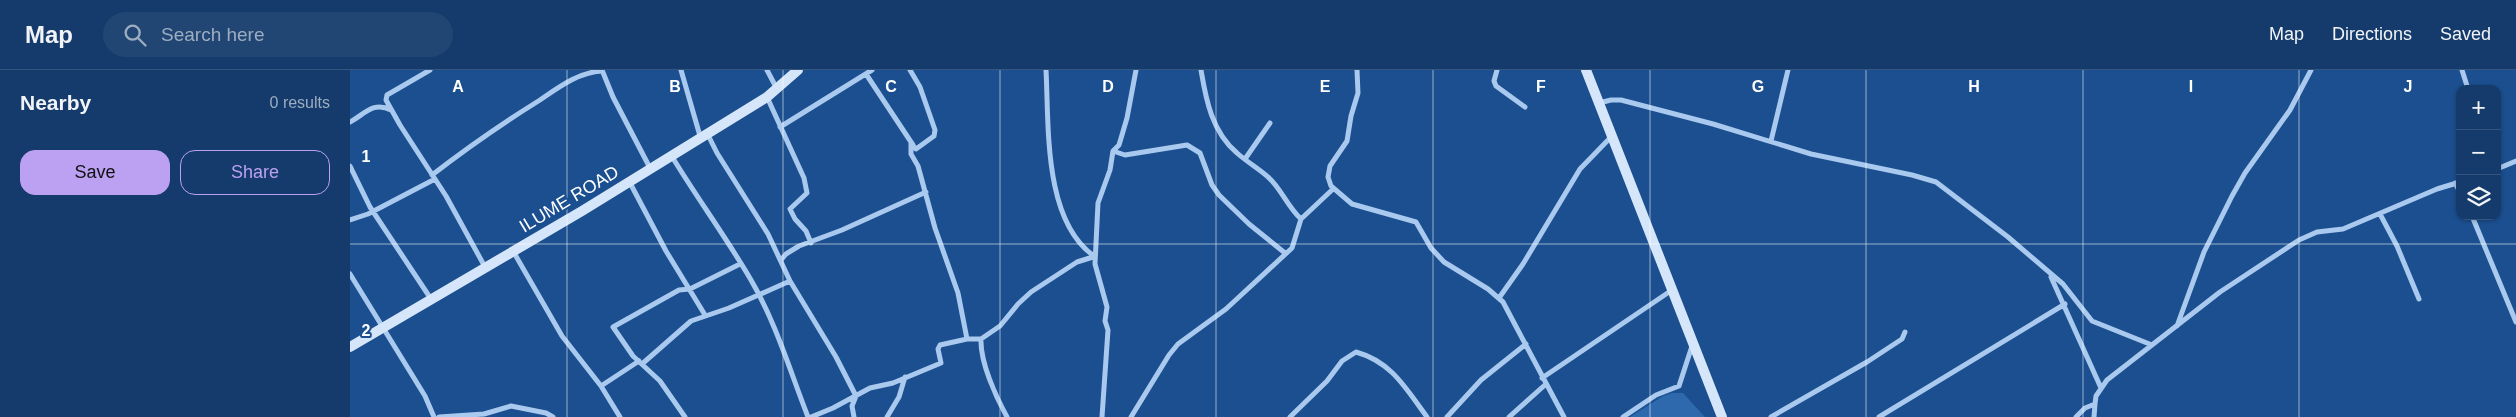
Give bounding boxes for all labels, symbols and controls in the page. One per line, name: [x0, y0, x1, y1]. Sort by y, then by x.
search box: [103, 12, 453, 57]
text: Map: [25, 21, 73, 48]
icon: search: [121, 21, 149, 49]
text: Search here: [161, 24, 265, 45]
text: Map: [2269, 24, 2304, 44]
text: Directions: [2332, 24, 2412, 44]
text: Saved: [2440, 24, 2491, 44]
text: A: [452, 78, 464, 95]
text: B: [669, 78, 681, 95]
text: C: [885, 78, 897, 95]
text: D: [1102, 78, 1114, 95]
text: E: [1320, 78, 1331, 95]
text: F: [1536, 78, 1546, 95]
text: G: [1752, 78, 1764, 95]
text: H: [1968, 78, 1980, 95]
text: I: [2189, 78, 2193, 95]
text: J: [2404, 78, 2412, 95]
map controls: [2456, 85, 2501, 220]
button: +: [2456, 85, 2501, 130]
text: Nearby: [20, 91, 91, 114]
text: 0 results: [270, 94, 330, 111]
button: −: [2456, 130, 2501, 175]
text: 1: [362, 148, 371, 165]
button: Save: [20, 150, 170, 195]
button: Share: [180, 150, 330, 195]
street label: ILUME ROAD: [516, 162, 622, 236]
button: layers: [2456, 175, 2501, 220]
text: 2: [362, 322, 371, 339]

